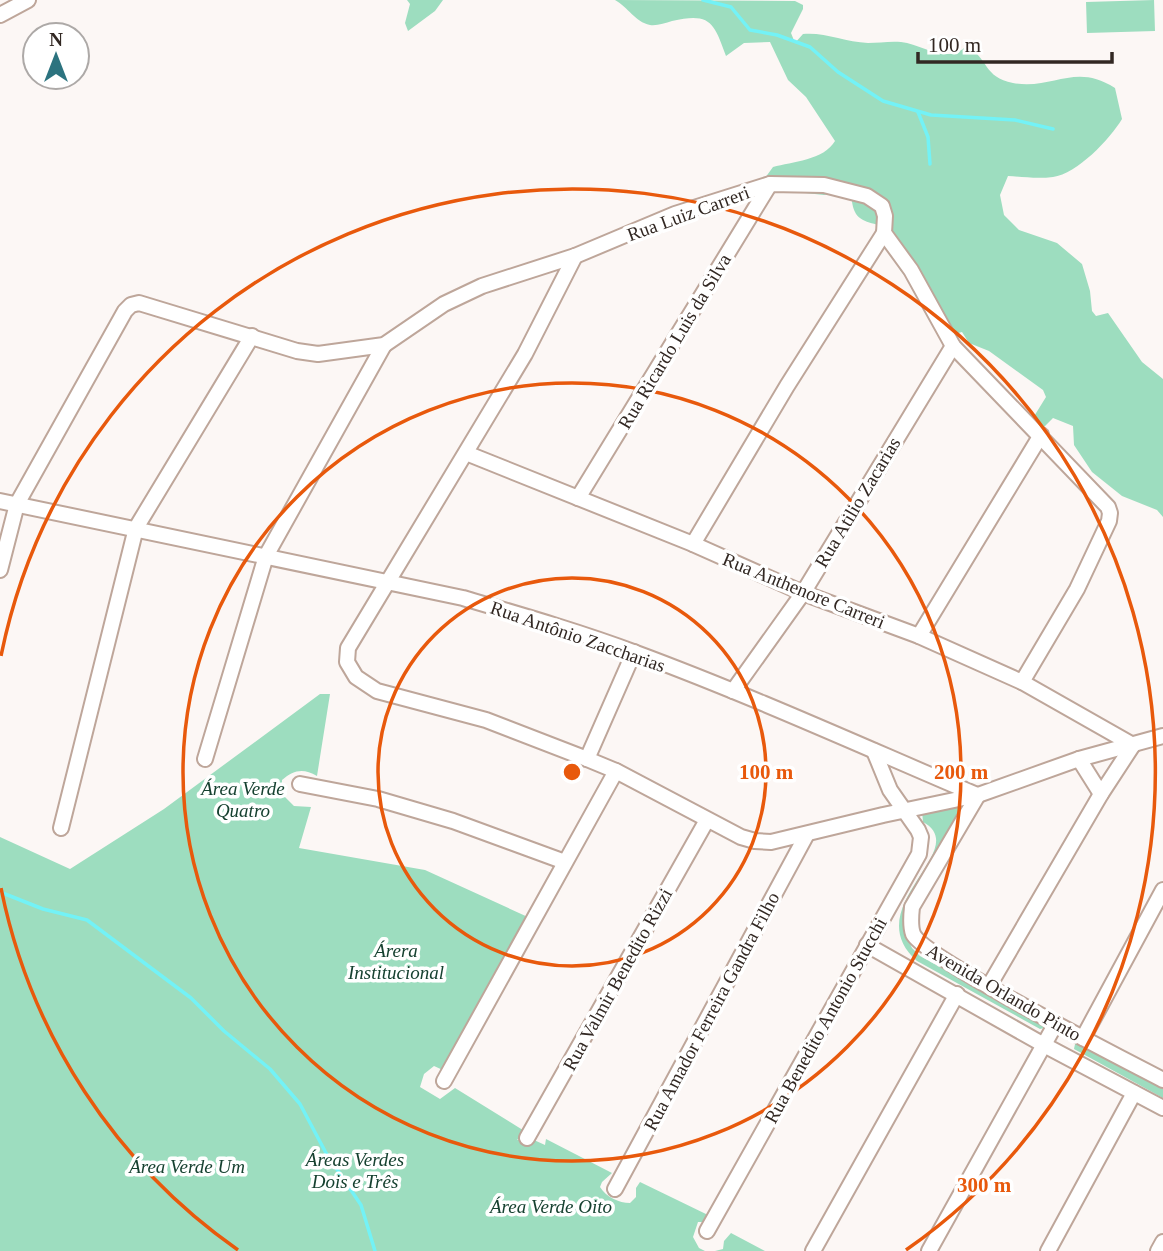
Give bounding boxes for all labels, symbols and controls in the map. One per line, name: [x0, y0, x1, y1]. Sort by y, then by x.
north arrow: [21, 21, 91, 91]
scale bar: [918, 21, 1112, 65]
text: N: [49, 29, 63, 50]
text: 100 m: [928, 33, 981, 57]
street label: Rua Luiz Carreri: [624, 182, 752, 245]
street label: Rua Ricardo Luis da Silva: [614, 249, 735, 433]
street label: Rua Atilio Zacarias: [810, 434, 904, 571]
street label: Rua Anthenore Carreri: [720, 548, 888, 633]
street label: Rua Antônio Zaccharias: [488, 597, 668, 676]
centre of rings: [560, 760, 584, 784]
text: 100 m: [739, 760, 794, 784]
text: 200 m: [934, 760, 989, 784]
park label: Área Verde Quatro: [199, 778, 285, 821]
street label: Rua Valmir Benedito Rizzi: [559, 885, 676, 1074]
street label: Rua Amador Ferreira Gandra Filho: [639, 888, 783, 1134]
street label: Rua Benedito Antonio Stucchi: [760, 914, 891, 1127]
park label: Árera Institucional: [347, 940, 444, 983]
street label: Avenida Orlando Pinto: [923, 940, 1085, 1045]
park label: Áreas Verdes Dois e Três: [304, 1149, 404, 1192]
park label: Área Verde Um: [127, 1156, 245, 1177]
text: 300 m: [957, 1173, 1012, 1197]
park label: Área Verde Oito: [488, 1196, 612, 1217]

